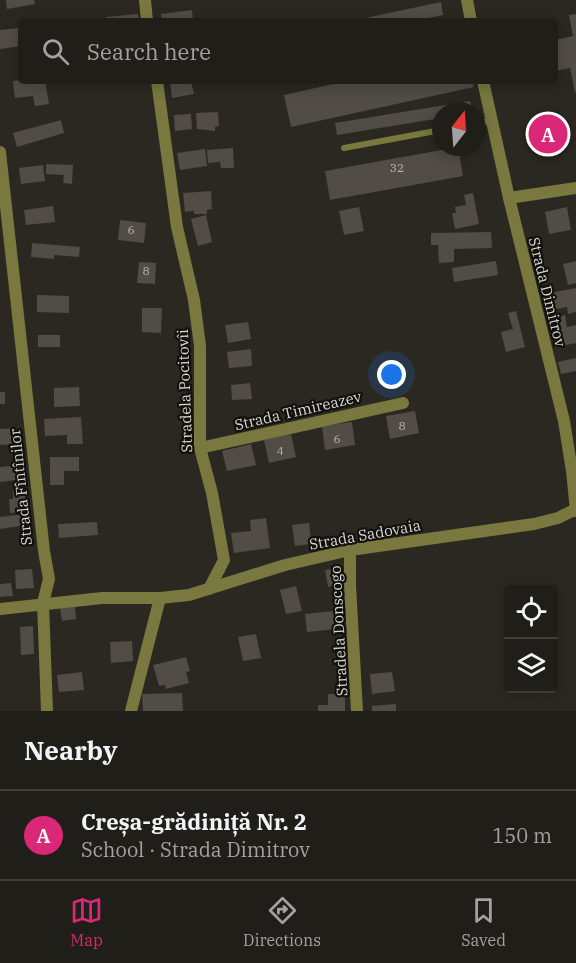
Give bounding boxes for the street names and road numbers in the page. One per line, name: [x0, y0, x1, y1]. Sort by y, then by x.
street label: Strada Dimitrov: [525, 235, 570, 349]
street label: Stradela Pocitovîi: [173, 329, 196, 453]
street label: Strada Timireazev: [233, 387, 363, 434]
street label: Strada Fîntînilor: [5, 427, 36, 546]
street label: Strada Sadovaia: [308, 515, 422, 554]
street label: Stradela Donscogo: [326, 565, 351, 697]

